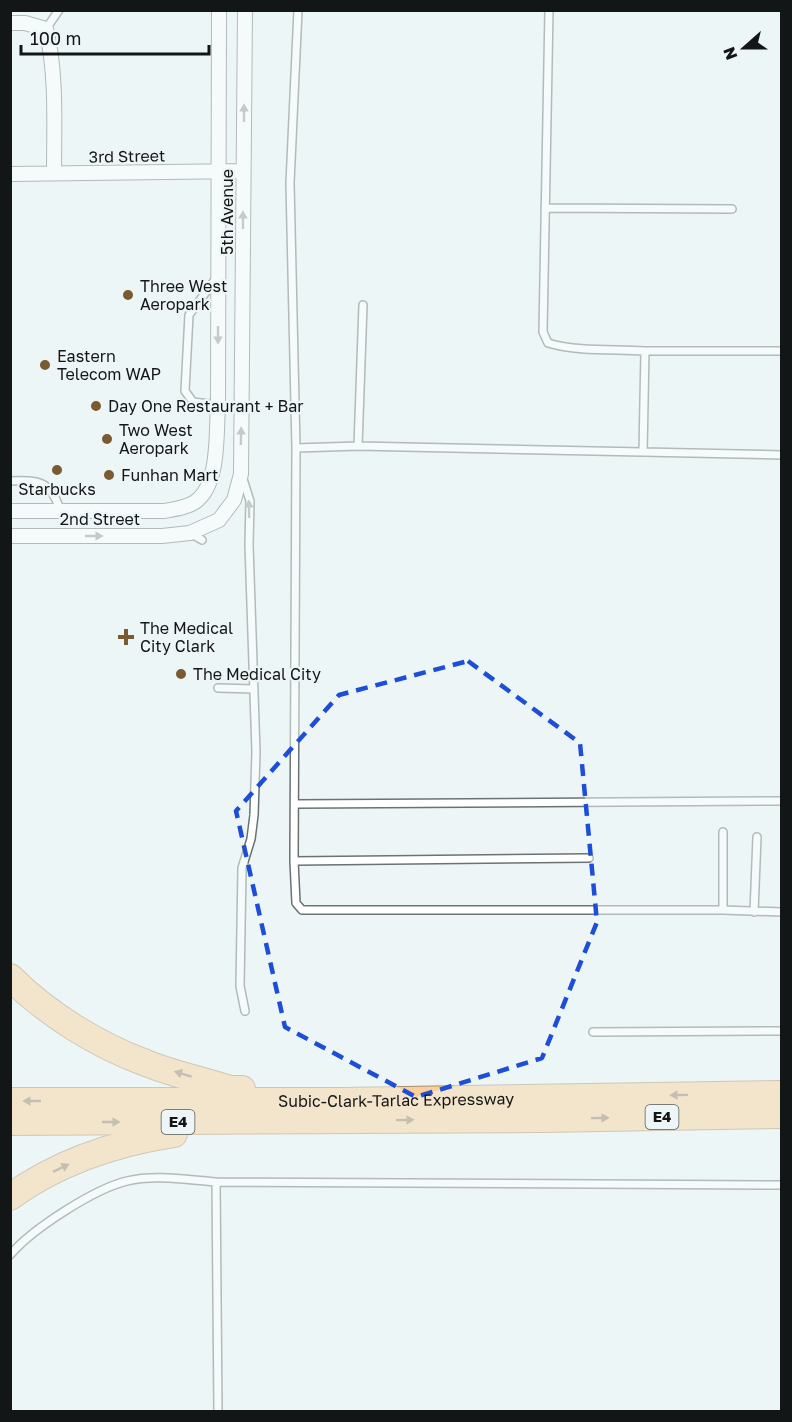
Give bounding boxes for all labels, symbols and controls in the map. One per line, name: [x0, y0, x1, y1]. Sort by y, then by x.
scale bar: [21, 18, 208, 56]
north arrow: [714, 18, 774, 78]
text: 100 m: [30, 27, 81, 49]
text: N: [718, 44, 742, 63]
one-way arrow: [239, 103, 249, 122]
street label: 3rd Street: [89, 145, 165, 167]
street label: 5th Avenue: [217, 169, 237, 255]
one-way arrow: [238, 210, 248, 229]
place label: Three West Aeropark: [140, 276, 227, 314]
marker: Three West Aeropark: [121, 288, 135, 302]
one-way arrow: [213, 325, 223, 344]
place label: Eastern Telecom WAP: [57, 346, 161, 384]
marker: Eastern Telecom WAP: [38, 358, 52, 372]
place label: Day One Restaurant + Bar: [108, 396, 303, 416]
marker: Day One Restaurant + Bar: [89, 399, 103, 413]
place label: Two West Aeropark: [119, 420, 193, 458]
one-way arrow: [237, 426, 246, 445]
marker: Two West Aeropark: [100, 432, 114, 446]
marker: Starbucks: [50, 463, 64, 477]
place label: Funhan Mart: [121, 465, 219, 485]
marker: Funhan Mart: [102, 468, 116, 482]
place label: Starbucks: [18, 479, 96, 499]
one-way arrow: [244, 499, 254, 518]
street label: 2nd Street: [60, 509, 140, 529]
one-way arrow: [84, 531, 103, 541]
place label: The Medical City Clark: [140, 618, 233, 656]
marker: The Medical City Clark: [117, 628, 135, 646]
place label: The Medical City: [193, 664, 321, 684]
marker: The Medical City: [174, 667, 188, 681]
one-way arrow: [174, 1069, 192, 1078]
street label: Subic-Clark-Tarlac Expressway: [278, 1088, 514, 1111]
one-way arrow: [670, 1090, 689, 1100]
one-way arrow: [23, 1096, 42, 1106]
road number: E4: [646, 1105, 678, 1129]
road number: E4: [162, 1110, 195, 1134]
one-way arrow: [591, 1113, 610, 1123]
one-way arrow: [395, 1116, 414, 1125]
one-way arrow: [101, 1117, 120, 1127]
one-way arrow: [53, 1163, 70, 1173]

